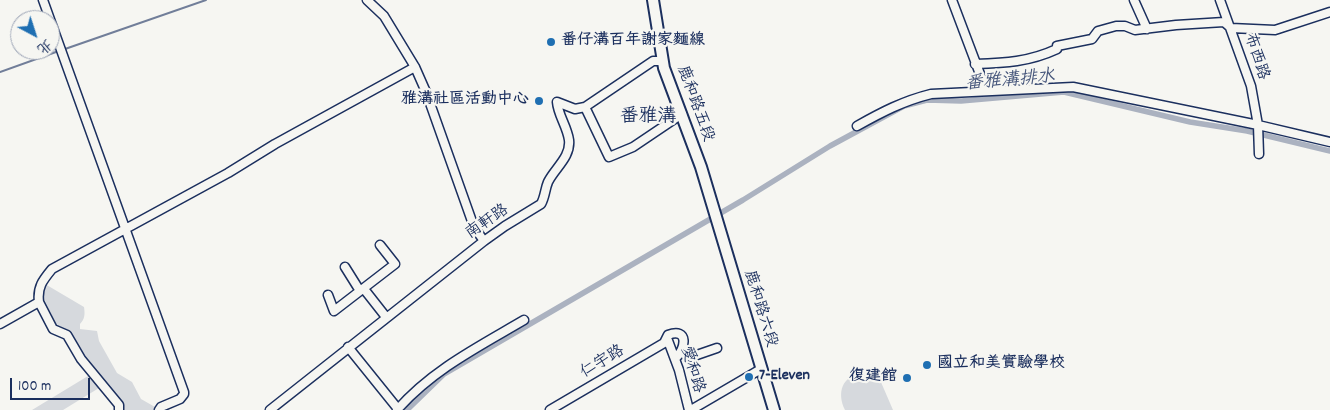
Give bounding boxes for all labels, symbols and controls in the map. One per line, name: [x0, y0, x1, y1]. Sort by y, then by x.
north arrow: [10, 10, 60, 60]
street label: 布西路: [1238, 31, 1272, 83]
place label: 番仔溝百年謝家麵線: [561, 32, 705, 52]
text: 北: [32, 34, 56, 58]
marker: 番仔溝百年謝家麵線: [545, 36, 557, 48]
street label: 鹿和路五段: [671, 63, 717, 145]
water label: 番雅溝排水: [964, 67, 1056, 97]
place label: 雅溝社區活動中心: [401, 91, 529, 111]
marker: 雅溝社區活動中心: [533, 95, 545, 107]
district label: 番雅溝: [620, 107, 676, 129]
street label: 南軒路: [463, 202, 513, 244]
street label: 鹿和路六段: [738, 268, 780, 350]
street label: 仁宇路: [577, 342, 629, 384]
street label: 愛和路: [675, 344, 707, 396]
place label: 國立和美實驗學校: [937, 355, 1065, 375]
marker: 國立和美實驗學校: [921, 359, 933, 371]
place label: 7-Eleven: [759, 367, 810, 387]
scale bar: [12, 368, 92, 400]
place label: 復建館: [849, 368, 897, 388]
marker: 7-Eleven: [743, 371, 755, 383]
marker: 復建館: [901, 372, 913, 384]
text: 100 m: [18, 376, 51, 398]

